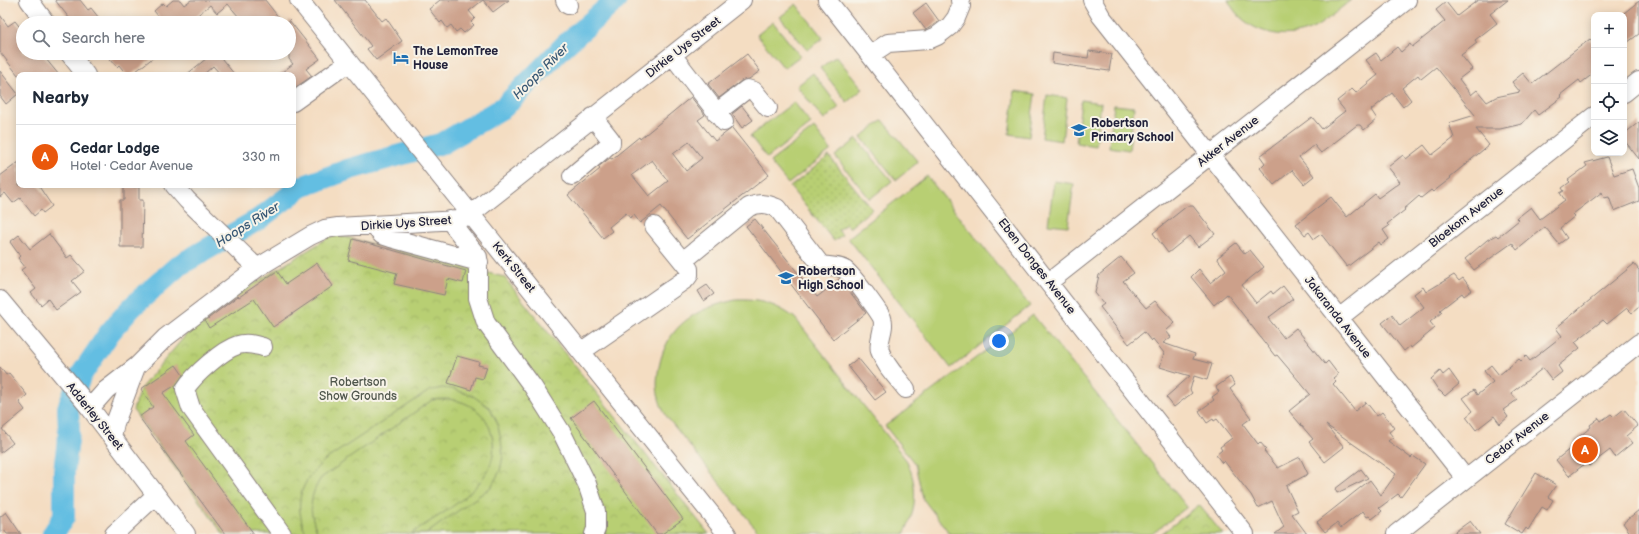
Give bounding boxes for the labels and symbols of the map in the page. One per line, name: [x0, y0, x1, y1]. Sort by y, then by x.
street label: Dirkie Uys Street: [643, 13, 724, 81]
water label: Hoops River: [509, 40, 573, 103]
place label: The LemonTree House: [413, 44, 498, 73]
hotel icon: The LemonTree House: [392, 49, 410, 67]
street label: Akker Avenue: [1195, 113, 1262, 170]
place label: Robertson Primary School: [1091, 116, 1174, 145]
school or university icon: Robertson Primary School: [1070, 121, 1088, 139]
street label: Bloekom Avenue: [1426, 184, 1507, 251]
water label: Hoops River: [213, 198, 284, 251]
street label: Dirkie Uys Street: [360, 213, 452, 234]
street label: Eben Donges Avenue: [995, 215, 1079, 317]
street label: Kerk Street: [489, 239, 539, 296]
place label: Robertson High School: [798, 264, 864, 293]
school or university icon: Robertson High School: [777, 269, 795, 287]
street label: Jakaranda Avenue: [1301, 273, 1374, 361]
your location: [989, 331, 1009, 351]
park label: Robertson Show Grounds: [319, 375, 397, 404]
street label: Adderley Street: [63, 380, 127, 453]
street label: Cedar Avenue: [1482, 409, 1552, 468]
pin: A: [1572, 435, 1598, 465]

